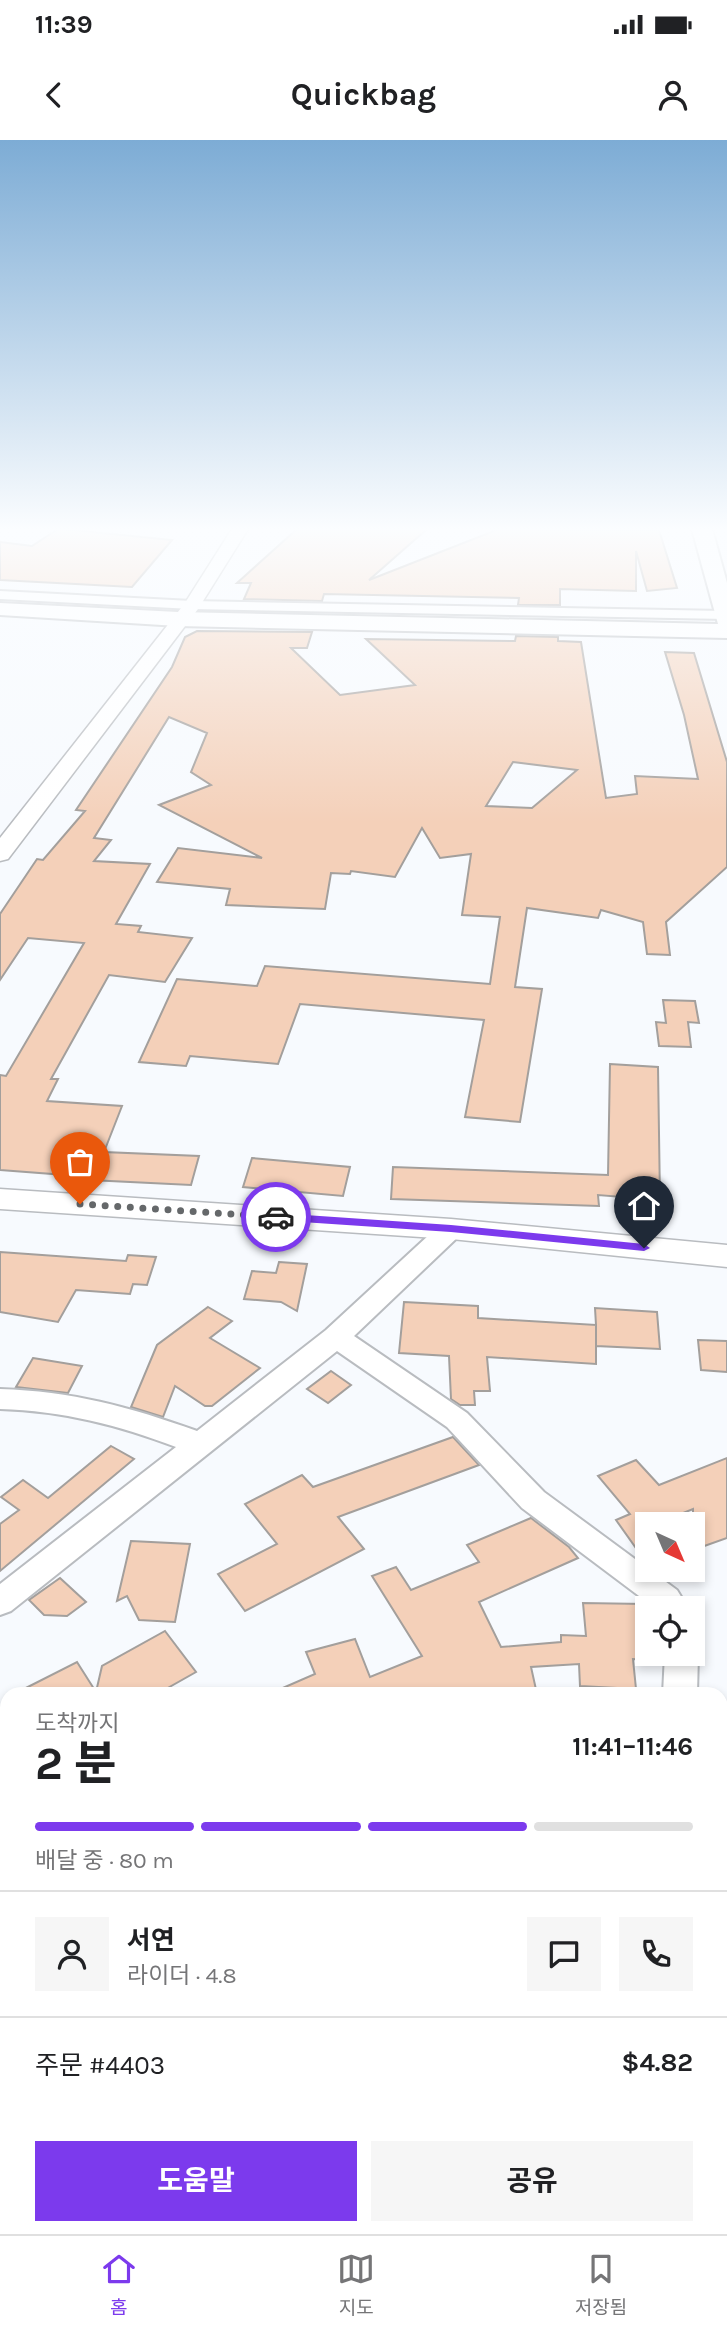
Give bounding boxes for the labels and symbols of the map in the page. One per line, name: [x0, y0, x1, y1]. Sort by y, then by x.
pin: [50, 1132, 110, 1204]
pin: [614, 1176, 674, 1248]
courier: [241, 1182, 311, 1252]
north arrow: [635, 1512, 705, 1582]

